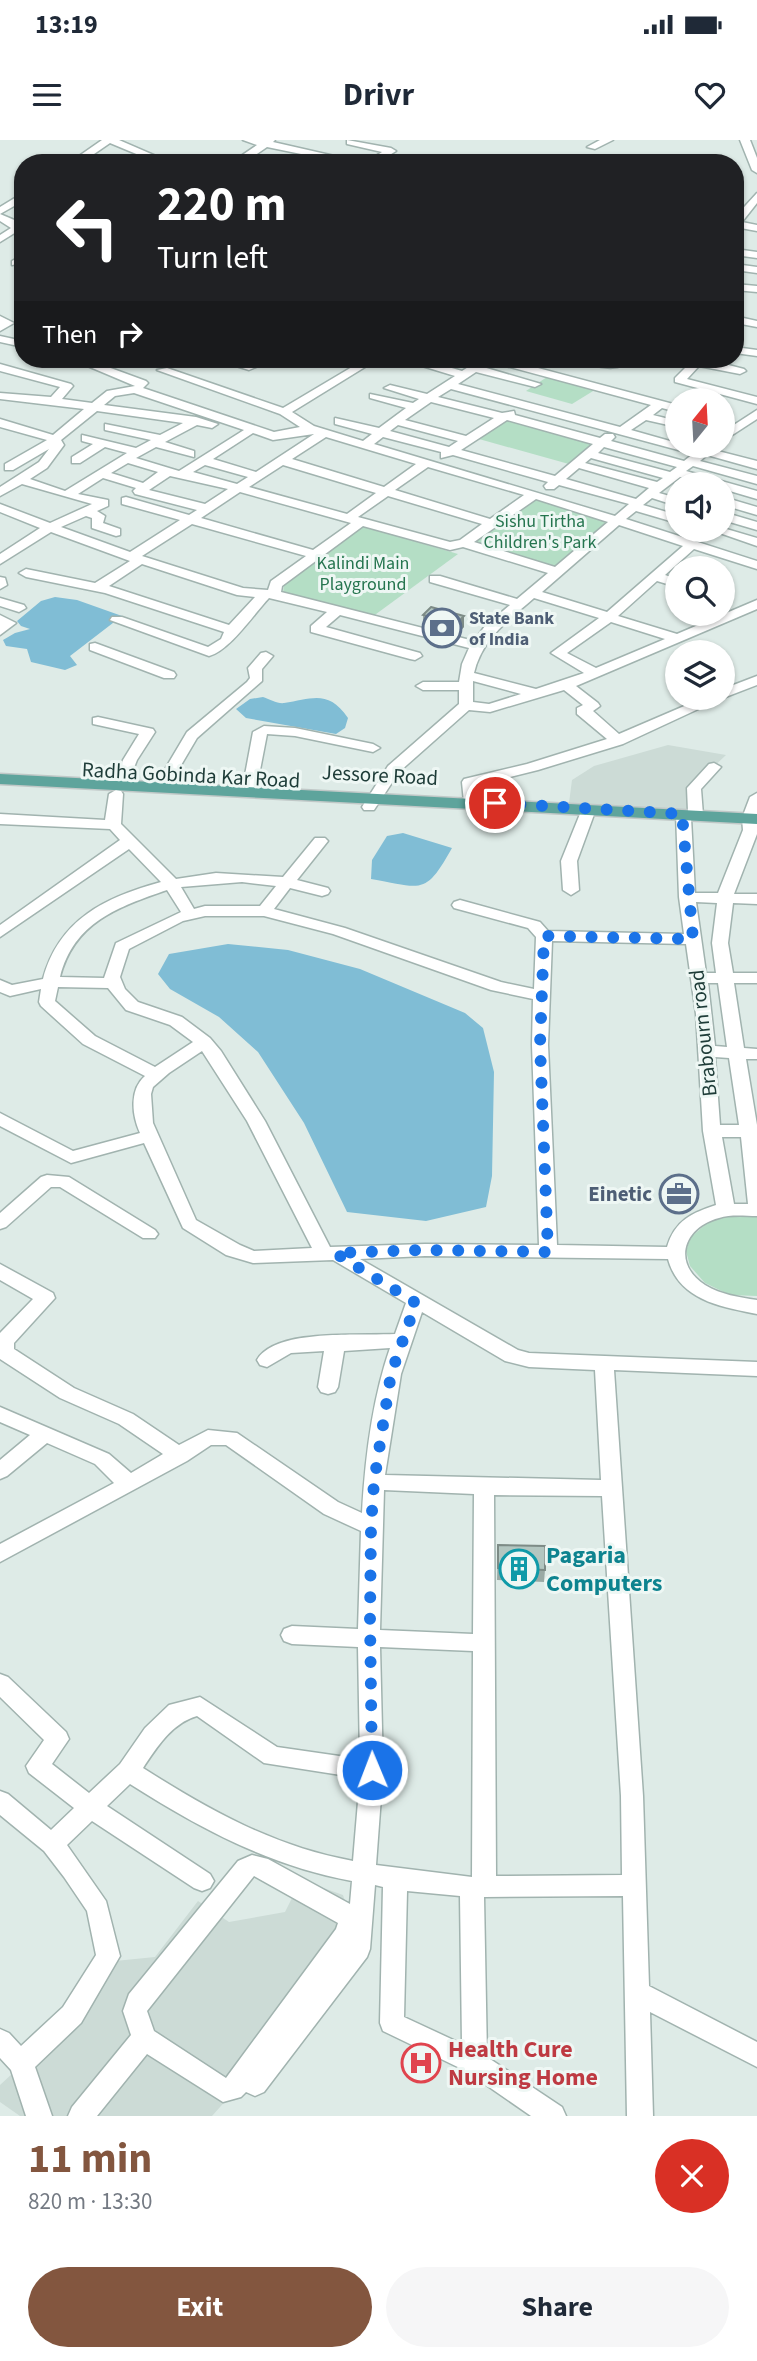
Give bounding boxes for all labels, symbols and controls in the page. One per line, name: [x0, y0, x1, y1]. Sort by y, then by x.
text: 13:19: [35, 6, 98, 43]
text: Drivr: [343, 72, 414, 118]
icon: menu: [28, 76, 66, 114]
icon: heart: [691, 76, 729, 114]
text: 220 m: [157, 170, 286, 240]
icon: left: [42, 182, 133, 273]
text: Turn left: [157, 235, 268, 281]
icon: right: [111, 315, 149, 353]
text: Then: [42, 316, 97, 353]
north arrow: [665, 388, 735, 458]
map controls: [665, 388, 735, 710]
button: sound: [665, 472, 735, 542]
park label: Sishu Tirtha Children's Park: [484, 509, 596, 555]
park label: Kalindi Main Playground: [317, 551, 409, 597]
button: search: [665, 556, 735, 626]
place label: State Bank of India: [469, 606, 554, 652]
bank icon: State Bank of India: [421, 607, 463, 649]
button: layers: [665, 640, 735, 710]
street label: Radha Gobinda Kar Road: [81, 754, 301, 796]
street label: Jessore Road: [321, 757, 439, 793]
pin: [465, 773, 525, 833]
icon: arrive: [476, 784, 514, 822]
street label: Brabourn road: [681, 968, 725, 1098]
office icon: Einetic: [658, 1173, 700, 1215]
place label: Einetic: [588, 1179, 652, 1209]
place label: Pagaria Computers: [546, 1538, 662, 1601]
building icon: Pagaria Computers: [498, 1548, 540, 1590]
position arrow: [335, 1733, 409, 1807]
place label: Health Cure Nursing Home: [448, 2032, 598, 2095]
hospital icon: Health Cure Nursing Home: [400, 2042, 442, 2084]
text: 11 min: [28, 2129, 152, 2189]
button: close: [655, 2139, 729, 2213]
text: 820 m · 13:30: [28, 2185, 152, 2218]
button: Exit: [28, 2267, 372, 2347]
button: Share: [386, 2267, 729, 2347]

